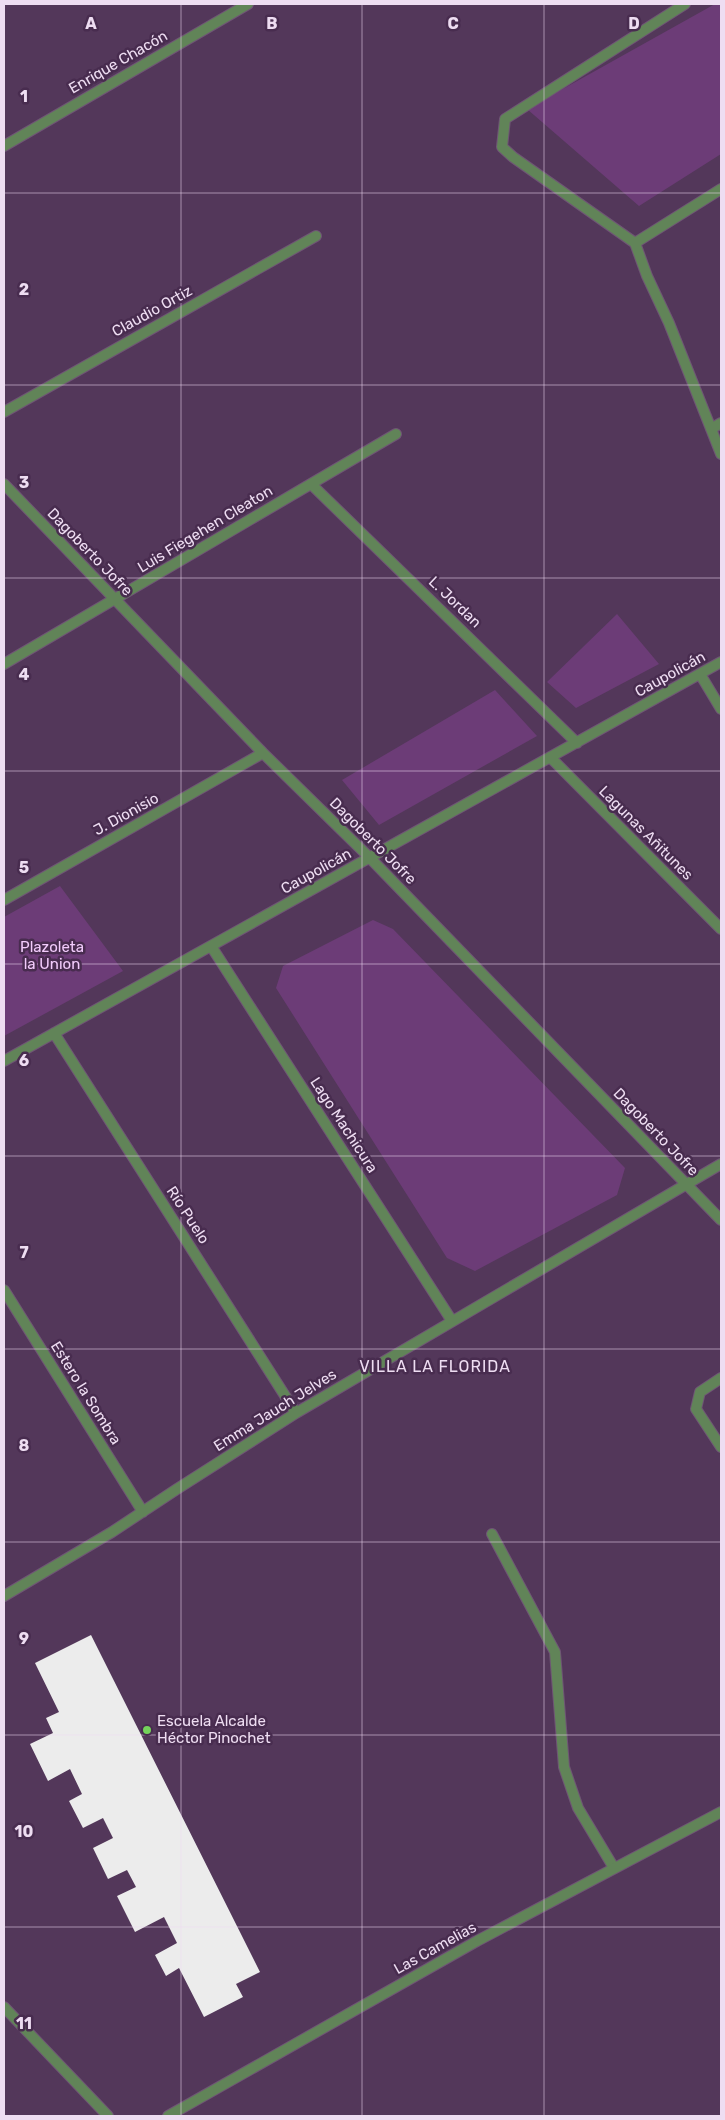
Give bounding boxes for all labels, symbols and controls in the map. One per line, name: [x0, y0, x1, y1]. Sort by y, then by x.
text: A: [85, 14, 97, 33]
text: B: [266, 14, 278, 33]
text: C: [447, 14, 459, 33]
text: D: [628, 14, 640, 33]
street label: Enrique Chacón: [65, 26, 171, 98]
text: 1: [20, 87, 28, 106]
text: 2: [19, 280, 29, 299]
street label: Claudio Ortiz: [109, 281, 195, 340]
text: 3: [19, 473, 29, 492]
street label: Luis Fiegehen Cleaton: [134, 482, 276, 576]
street label: Dagoberto Jofre: [44, 504, 136, 600]
street label: L. Jordan: [425, 573, 485, 631]
street label: Caupolicán: [632, 647, 708, 701]
text: 4: [19, 665, 30, 684]
street label: Lagunas Añitunes: [595, 782, 697, 884]
street label: J. Dionisio: [90, 789, 162, 839]
street label: Dagoberto Jofre: [326, 794, 420, 888]
street label: Caupolicán: [278, 844, 354, 898]
text: 5: [19, 858, 29, 877]
park label: Plazoleta la Union: [20, 938, 84, 973]
text: 6: [19, 1051, 29, 1070]
street label: Lago Machicura: [306, 1074, 382, 1176]
street label: Dagoberto Jofre: [610, 1084, 702, 1180]
street label: Río Puelo: [163, 1183, 213, 1247]
text: 7: [19, 1243, 29, 1262]
street label: Estero la Sombra: [47, 1338, 125, 1448]
district label: VILLA LA FLORIDA: [359, 1357, 511, 1376]
street label: Emma Jauch Jelves: [210, 1365, 340, 1455]
text: 8: [19, 1436, 30, 1455]
text: 9: [19, 1629, 29, 1648]
place label: Escuela Alcalde Héctor Pinochet: [157, 1712, 271, 1747]
marker: Escuela Alcalde Héctor Pinochet: [141, 1724, 153, 1736]
text: 10: [15, 1822, 34, 1841]
street label: Las Camelias: [391, 1918, 480, 1978]
text: 11: [16, 2014, 32, 2033]

